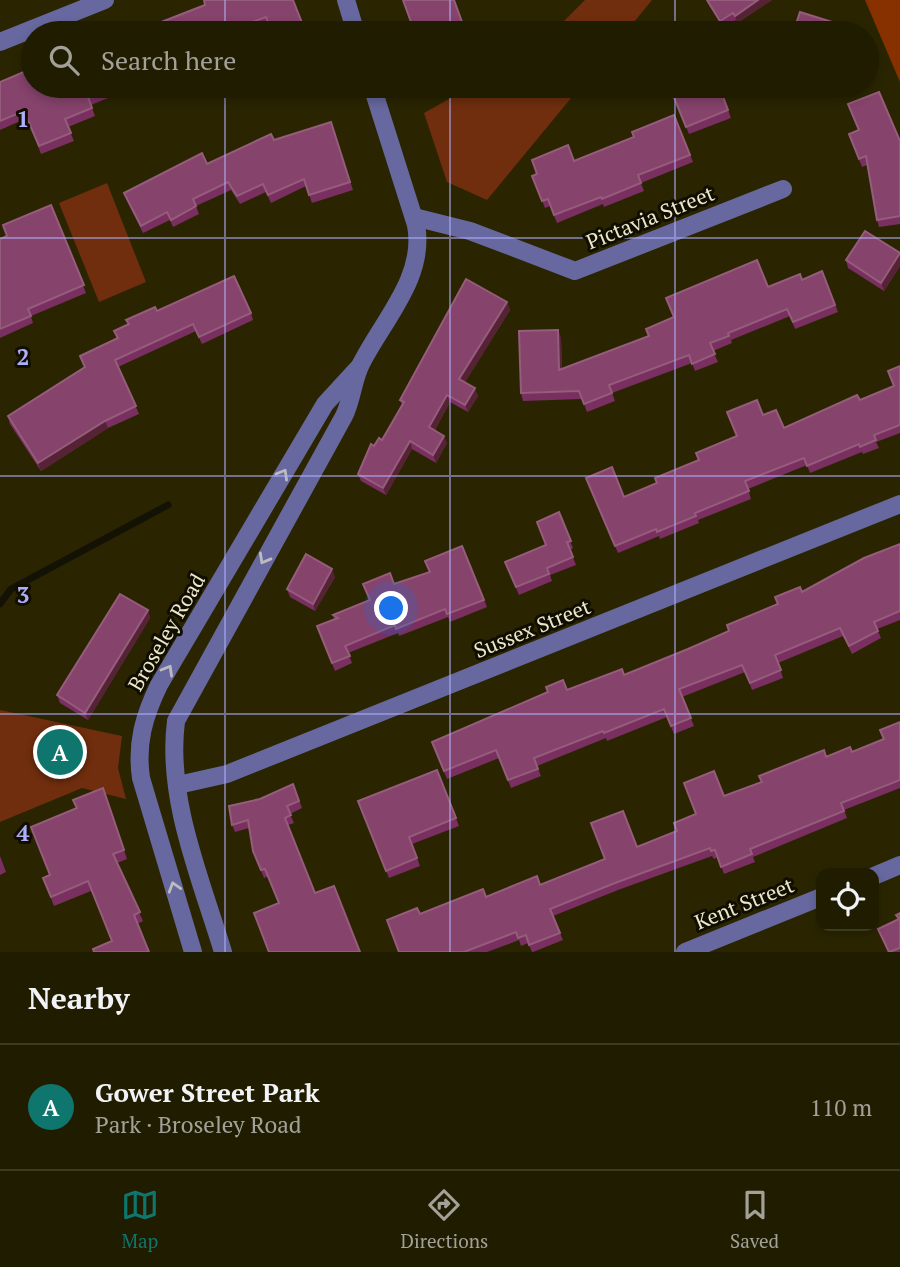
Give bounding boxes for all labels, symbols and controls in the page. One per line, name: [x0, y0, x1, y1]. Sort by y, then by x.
search box: [21, 21, 879, 98]
icon: search: [45, 41, 83, 79]
text: Search here: [101, 43, 236, 77]
text: 1: [17, 103, 30, 134]
street label: Pictavia Street: [582, 179, 718, 255]
text: 2: [17, 341, 30, 372]
one-way arrow: [275, 469, 288, 482]
one-way arrow: [259, 552, 272, 564]
street label: Broseley Road: [121, 568, 211, 696]
text: 3: [17, 579, 30, 610]
your location: [374, 591, 408, 625]
street label: Sussex Street: [469, 592, 595, 664]
one-way arrow: [160, 665, 173, 678]
pin: A: [37, 726, 83, 778]
text: 4: [17, 817, 30, 848]
map controls: [816, 868, 879, 931]
button: locate: [816, 868, 879, 931]
street label: Kent Street: [690, 870, 798, 936]
one-way arrow: [167, 881, 182, 893]
text: Nearby: [28, 978, 130, 1018]
text: Gower Street Park: [95, 1075, 320, 1109]
text: A: [43, 1092, 59, 1123]
text: 110 m: [810, 1092, 872, 1123]
text: Park · Broseley Road: [95, 1109, 302, 1140]
tab: Map: [121, 1186, 159, 1253]
tab: Directions: [401, 1186, 488, 1253]
tab: Saved: [730, 1186, 779, 1253]

